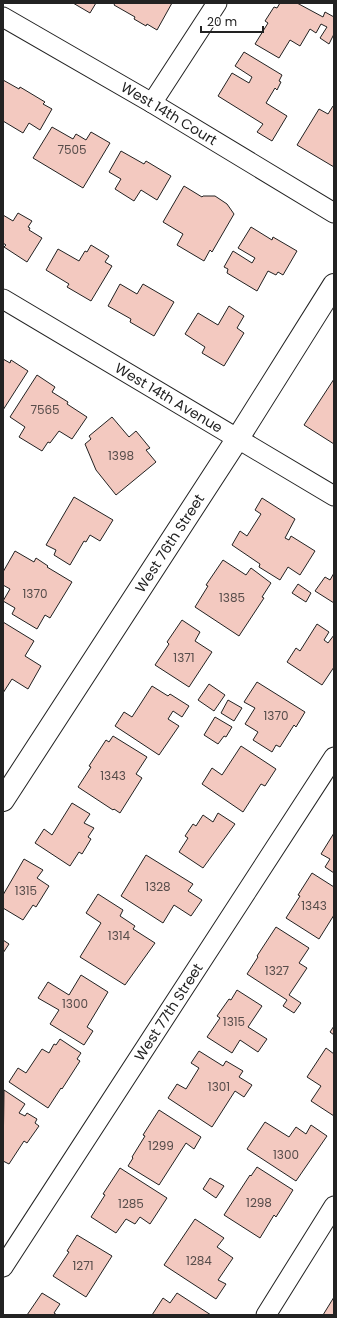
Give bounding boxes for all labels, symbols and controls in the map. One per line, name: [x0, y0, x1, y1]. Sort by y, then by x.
scale bar: [201, 8, 263, 34]
text: 20 m: [207, 13, 237, 30]
street label: West 14th Court: [117, 77, 221, 150]
house number: 7505: [57, 141, 87, 158]
street label: West 14th Avenue: [111, 358, 227, 438]
house number: 7565: [30, 401, 60, 418]
house number: 1398: [108, 447, 134, 464]
street label: West 76th Street: [130, 490, 209, 597]
house number: 1370: [23, 585, 48, 602]
house number: 1385: [219, 589, 245, 606]
house number: 1371: [173, 649, 195, 666]
house number: 1370: [264, 707, 289, 724]
house number: 1343: [100, 767, 126, 784]
house number: 1328: [145, 878, 171, 895]
house number: 1315: [15, 882, 37, 899]
house number: 1343: [301, 897, 327, 914]
house number: 1314: [108, 927, 131, 944]
street label: West 77th Street: [129, 959, 208, 1065]
house number: 1327: [265, 962, 290, 979]
house number: 1300: [62, 995, 88, 1012]
house number: 1315: [223, 1013, 245, 1030]
house number: 1301: [208, 1078, 230, 1095]
house number: 1299: [148, 1137, 174, 1154]
house number: 1300: [273, 1146, 299, 1163]
house number: 1298: [246, 1194, 272, 1211]
house number: 1285: [118, 1195, 144, 1212]
house number: 1284: [186, 1252, 212, 1269]
house number: 1271: [72, 1257, 94, 1274]

